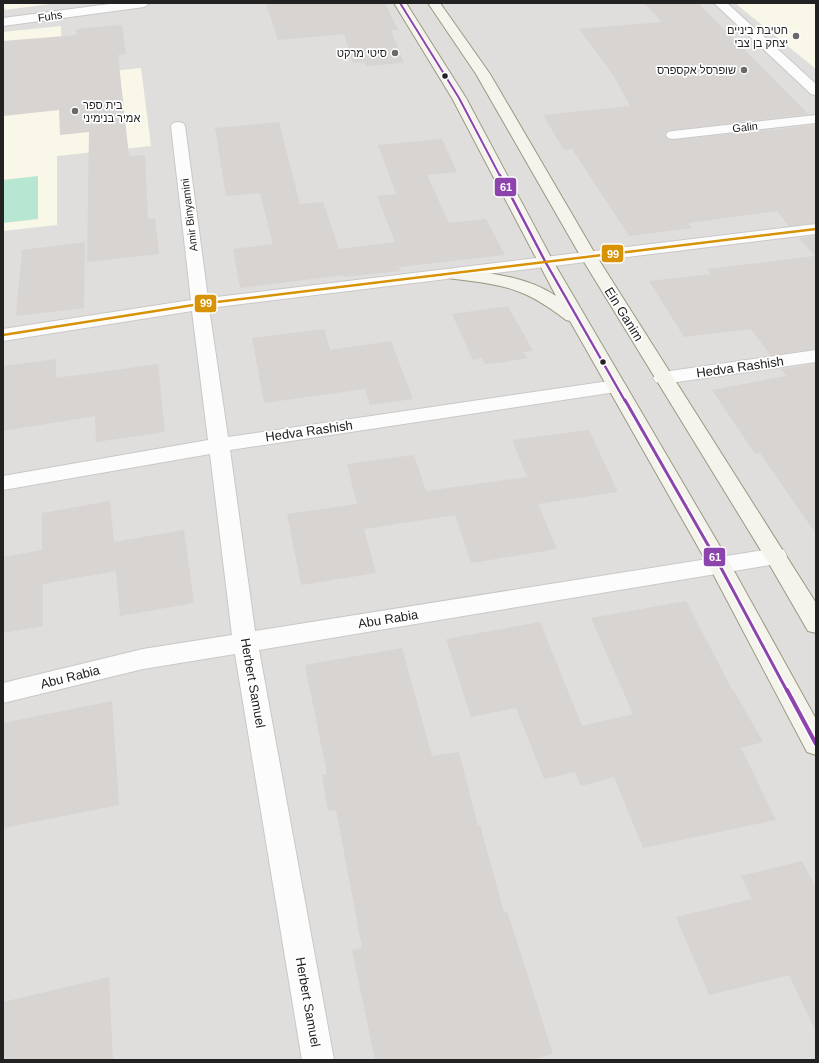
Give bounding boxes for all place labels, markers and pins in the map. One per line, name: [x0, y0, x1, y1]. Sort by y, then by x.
place label: חטיבת ביניים יצחק בן צבי: [727, 24, 788, 49]
marker: חטיבת ביניים יצחק בן צבי: [791, 31, 801, 41]
place label: סיטי מרקט: [337, 47, 387, 59]
marker: סיטי מרקט: [390, 48, 400, 58]
place label: שופרסל אקספרס: [657, 64, 736, 76]
marker: שופרסל אקספרס: [739, 65, 749, 75]
unlabelled marker: [440, 71, 450, 81]
place label: בית ספר אמיר בנימיני: [83, 99, 140, 124]
marker: בית ספר אמיר בנימיני: [70, 106, 80, 116]
unlabelled marker: [598, 357, 608, 367]

